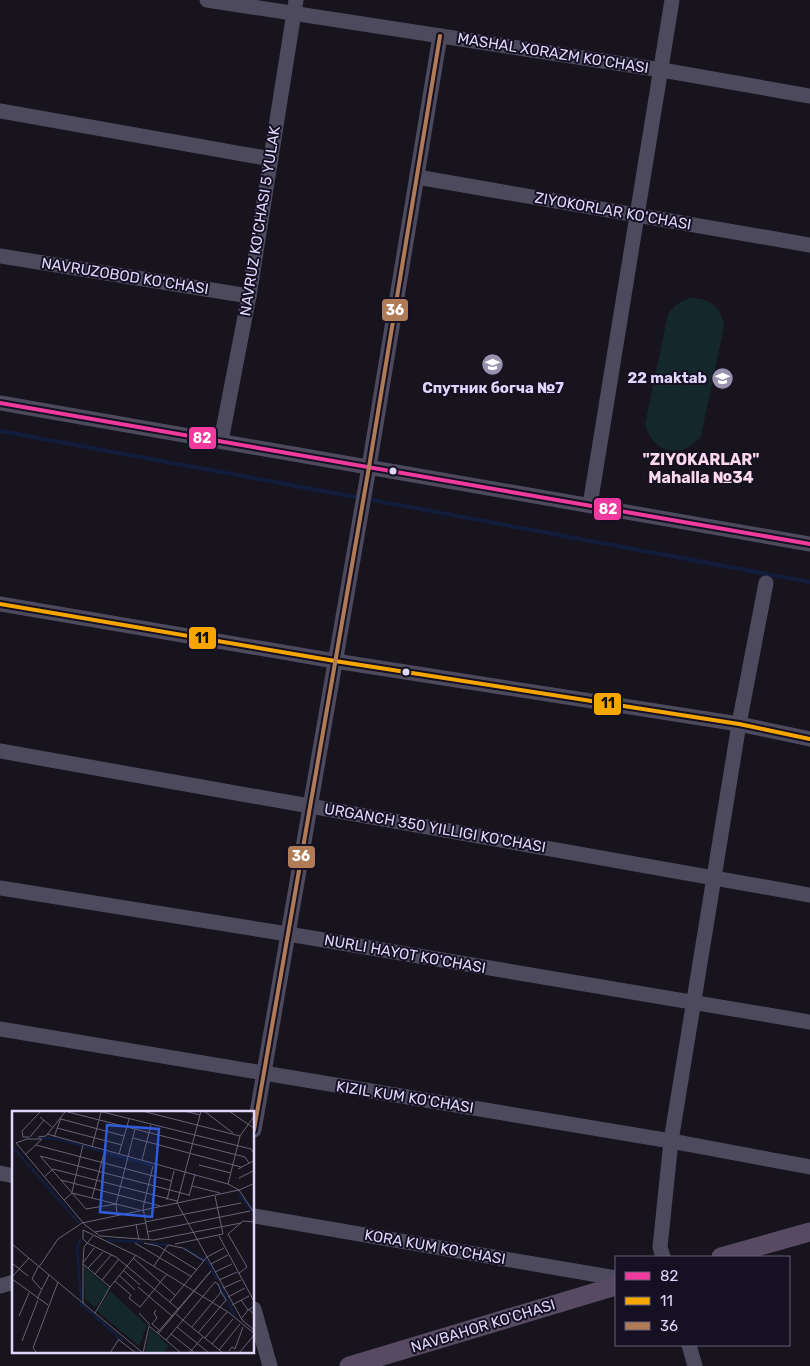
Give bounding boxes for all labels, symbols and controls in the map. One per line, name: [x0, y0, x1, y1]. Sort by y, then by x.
street label: MASHAL XORAZM KO'CHASI: [456, 29, 650, 77]
street label: NAVRUZ KO'CHASI 5 YULAK: [236, 125, 284, 317]
street label: ZIYOKORLAR KO'CHASI: [533, 188, 693, 234]
street label: NAVRUZOBOD KO'CHASI: [40, 254, 210, 298]
line badge: 36: [381, 298, 409, 322]
text: 36: [386, 302, 404, 319]
school or university icon: Спутник богча №7: [481, 353, 505, 377]
school or university icon: 22 maktab: [711, 366, 735, 390]
place label: 22 maktab: [628, 369, 707, 387]
place label: Спутник богча №7: [422, 379, 564, 397]
line badge: 82: [188, 426, 217, 450]
text: 82: [193, 430, 211, 447]
district label: "ZIYOKARLAR" Mahalla №34: [642, 450, 760, 487]
unlabelled marker: [388, 466, 398, 476]
line badge: 82: [593, 497, 622, 521]
text: 82: [599, 501, 617, 518]
line badge: 11: [188, 626, 217, 650]
text: 11: [195, 630, 209, 647]
unlabelled marker: [401, 667, 411, 677]
line badge: 11: [593, 692, 622, 716]
text: 11: [601, 695, 615, 712]
street label: URGANCH 350 YILLIGI KO'CHASI: [323, 800, 547, 856]
line badge: 36: [287, 845, 316, 869]
text: 36: [292, 848, 310, 865]
street label: NURLI HAYOT KO'CHASI: [323, 931, 487, 977]
street label: KIZIL KUM KO'CHASI: [335, 1077, 475, 1117]
inset map: [12, 1111, 255, 1354]
street label: KORA KUM KO'CHASI: [363, 1226, 507, 1268]
legend: [615, 1256, 790, 1346]
text: 82: [660, 1267, 679, 1285]
text: 11: [660, 1292, 673, 1310]
street label: NAVBAHOR KO'CHASI: [409, 1295, 557, 1357]
text: 36: [660, 1317, 678, 1335]

